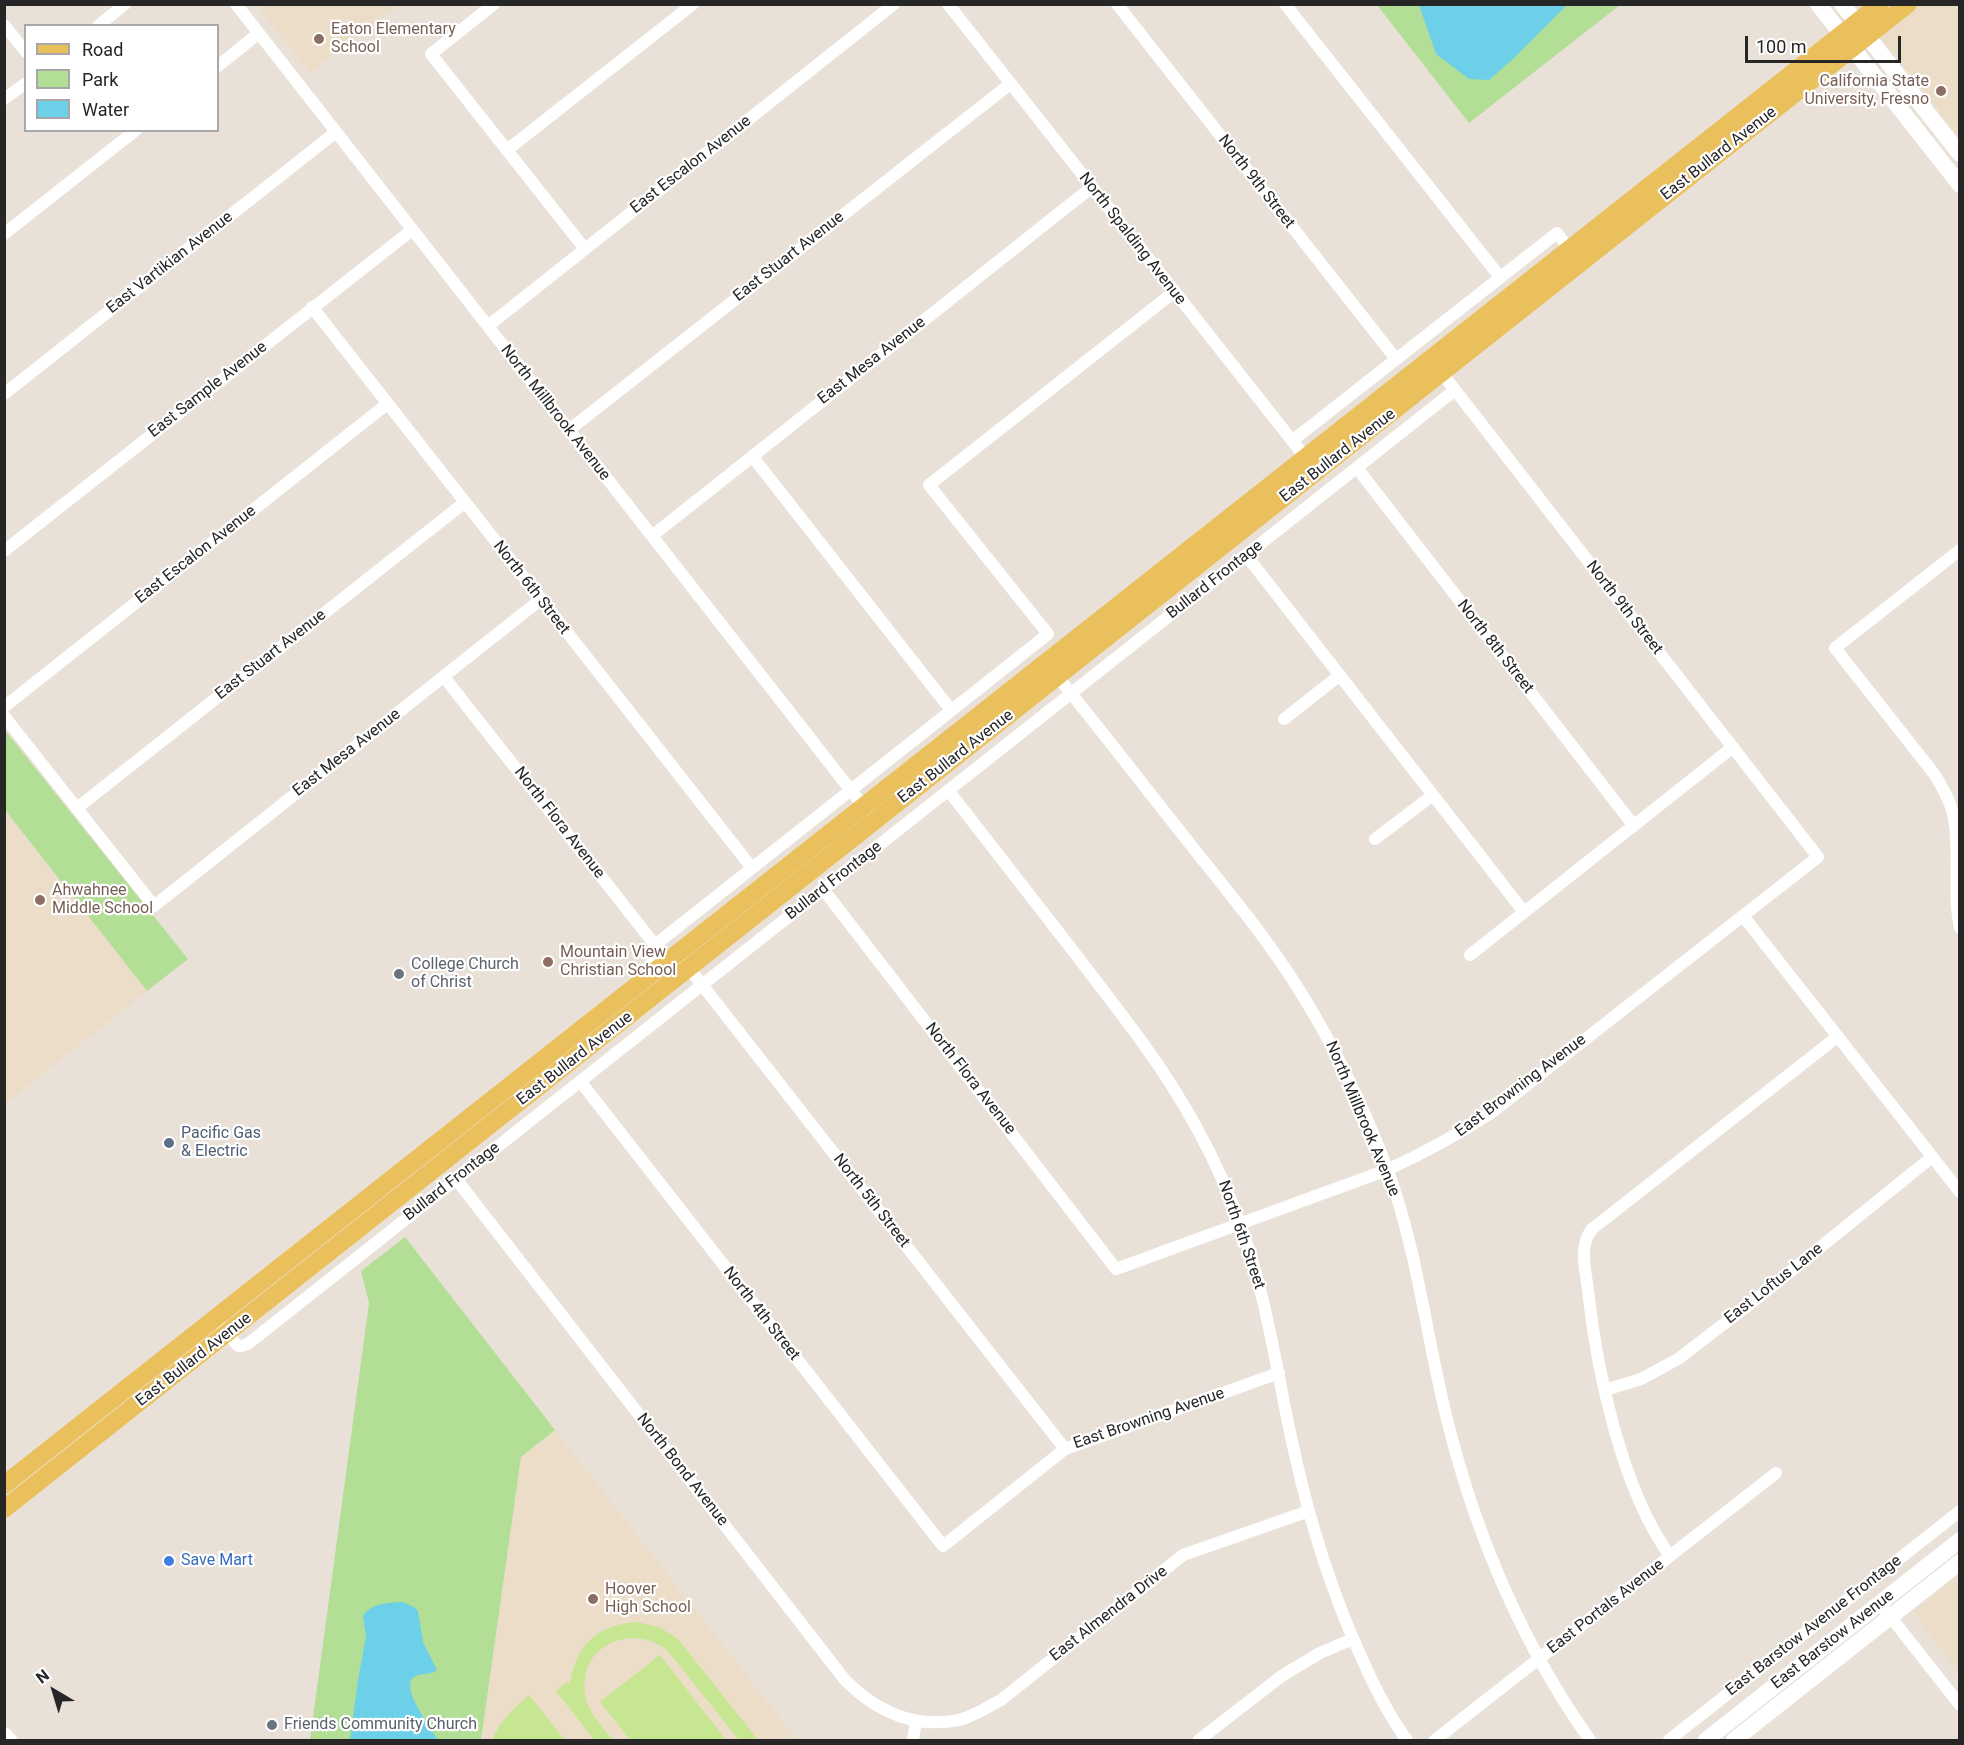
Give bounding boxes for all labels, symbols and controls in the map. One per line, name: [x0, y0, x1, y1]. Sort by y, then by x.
place label: Eaton Elementary School: [331, 20, 456, 58]
legend: [24, 24, 219, 132]
scale bar: [1748, 24, 1904, 62]
marker: Eaton Elementary School: [312, 32, 326, 46]
text: 100 m: [1756, 36, 1807, 57]
text: Road: [82, 39, 123, 60]
text: Park: [82, 69, 118, 90]
place label: California State University, Fresno: [1804, 72, 1929, 110]
marker: California State University, Fresno: [1934, 84, 1948, 98]
text: Water: [82, 99, 129, 120]
street label: East Bullard Avenue: [1657, 103, 1781, 205]
street label: East Escalon Avenue: [627, 112, 755, 218]
street label: North 9th Street: [1213, 131, 1299, 233]
street label: North Spalding Avenue: [1074, 169, 1190, 309]
street label: East Vartikian Avenue: [103, 208, 237, 318]
street label: East Stuart Avenue: [730, 208, 848, 306]
street label: East Mesa Avenue: [814, 313, 930, 409]
street label: East Sample Avenue: [145, 338, 271, 442]
street label: North Millbrook Avenue: [496, 341, 614, 485]
street label: East Bullard Avenue: [1276, 405, 1400, 507]
street label: East Escalon Avenue: [132, 502, 260, 608]
street label: Bullard Frontage: [1163, 536, 1267, 624]
street label: North 6th Street: [488, 537, 574, 639]
street label: North 9th Street: [1581, 557, 1667, 659]
street label: North 8th Street: [1452, 596, 1538, 698]
street label: East Stuart Avenue: [212, 606, 330, 704]
street label: East Mesa Avenue: [289, 705, 405, 801]
street label: East Bullard Avenue: [894, 706, 1018, 808]
street label: North Flora Avenue: [509, 763, 609, 883]
street label: Bullard Frontage: [782, 837, 886, 925]
place label: Ahwahnee Middle School: [52, 881, 153, 919]
marker: Ahwahnee Middle School: [33, 893, 47, 907]
place label: Mountain View Christian School: [560, 943, 676, 981]
place label: College Church of Christ: [411, 955, 519, 993]
marker: Mountain View Christian School: [541, 955, 555, 969]
marker: College Church of Christ: [392, 967, 406, 981]
street label: East Bullard Avenue: [513, 1008, 637, 1110]
street label: North Flora Avenue: [920, 1019, 1020, 1139]
street label: East Browning Avenue: [1452, 1031, 1590, 1141]
street label: North Millbrook Avenue: [1321, 1038, 1403, 1200]
place label: Pacific Gas & Electric: [181, 1124, 261, 1162]
marker: Pacific Gas & Electric: [162, 1136, 176, 1150]
street label: Bullard Frontage: [400, 1138, 504, 1226]
street label: North 5th Street: [828, 1150, 914, 1252]
street label: North 6th Street: [1213, 1178, 1269, 1292]
street label: East Loftus Lane: [1721, 1240, 1827, 1328]
street label: North 4th Street: [718, 1263, 804, 1365]
street label: East Bullard Avenue: [132, 1309, 256, 1411]
street label: East Browning Avenue: [1071, 1384, 1227, 1454]
street label: North Bond Avenue: [632, 1410, 732, 1530]
place label: Save Mart: [181, 1551, 253, 1571]
street label: East Barstow Avenue Frontage: [1722, 1552, 1906, 1700]
marker: Save Mart: [162, 1554, 176, 1568]
street label: East Portals Avenue: [1544, 1556, 1668, 1658]
street label: East Almendra Drive: [1046, 1562, 1172, 1666]
place label: Hoover High School: [605, 1580, 691, 1618]
street label: East Barstow Avenue: [1768, 1586, 1898, 1694]
marker: Hoover High School: [586, 1592, 600, 1606]
north arrow: [24, 1661, 84, 1721]
text: N: [32, 1665, 53, 1687]
place label: Friends Community Church: [284, 1715, 477, 1735]
marker: Friends Community Church: [265, 1718, 279, 1732]

